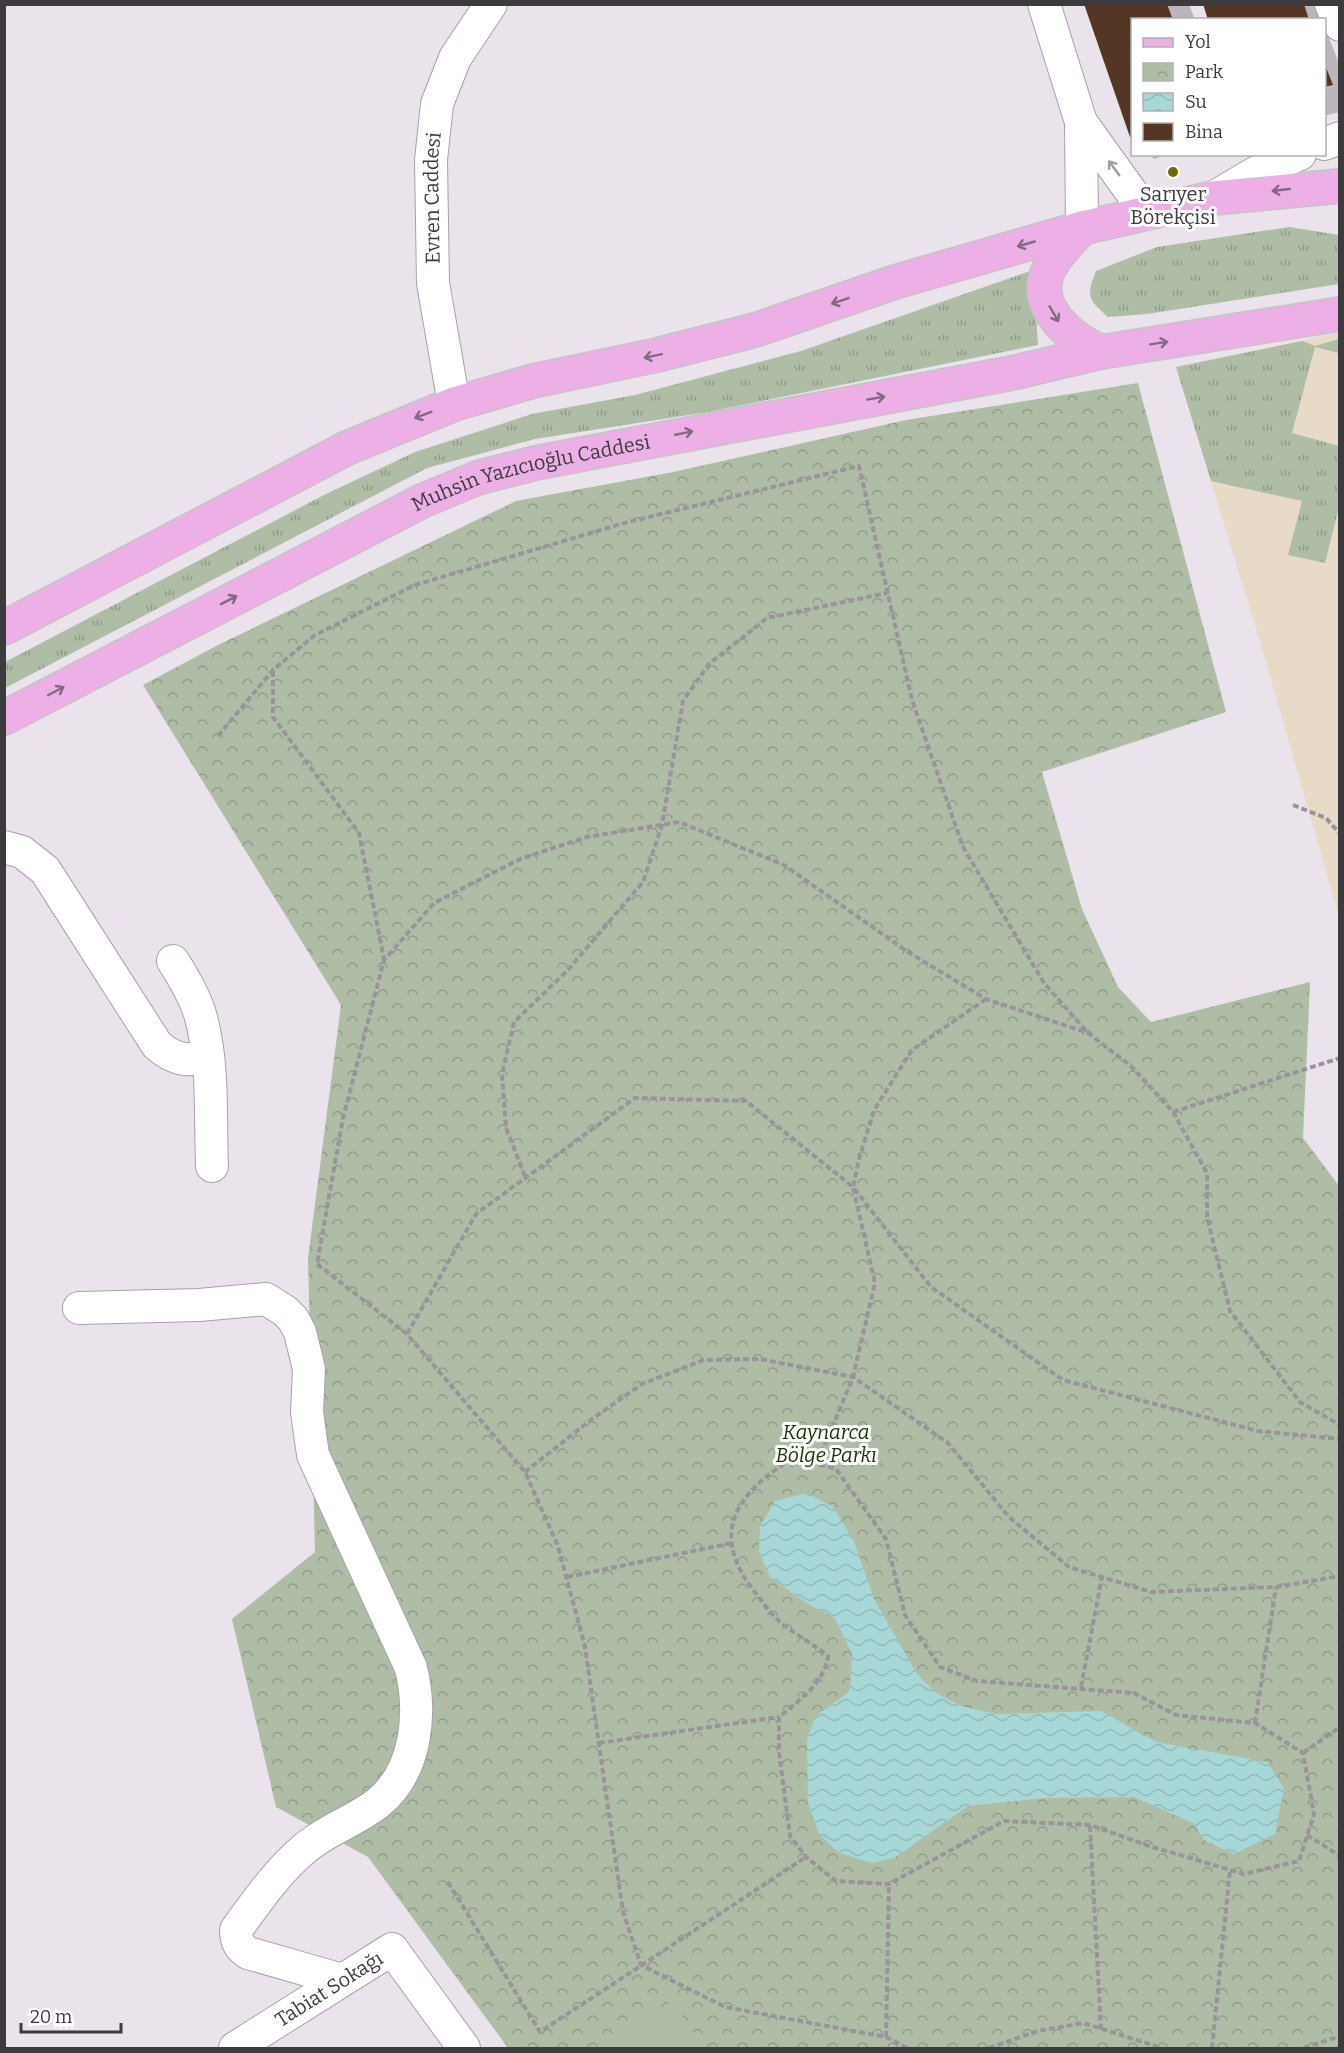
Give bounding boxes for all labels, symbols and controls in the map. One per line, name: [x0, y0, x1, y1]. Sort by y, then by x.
legend: [1131, 18, 1326, 156]
text: Yol: [1185, 31, 1211, 53]
text: Park: [1185, 61, 1224, 83]
text: Su: [1185, 91, 1207, 113]
text: Bina: [1185, 121, 1223, 143]
street label: Evren Caddesi: [419, 131, 446, 264]
one-way arrow: [1108, 160, 1120, 177]
marker: Sarıyer Börekçisi: [1166, 165, 1180, 179]
place label: Sarıyer Börekçisi: [1130, 182, 1216, 229]
one-way arrow: [1272, 185, 1292, 196]
one-way arrow: [1017, 239, 1036, 250]
one-way arrow: [831, 296, 850, 307]
one-way arrow: [1048, 305, 1060, 322]
one-way arrow: [1148, 337, 1168, 348]
one-way arrow: [643, 350, 662, 362]
one-way arrow: [866, 392, 886, 403]
one-way arrow: [415, 410, 433, 421]
one-way arrow: [674, 427, 694, 438]
street label: Muhsin Yazıcıoğlu Caddesi: [407, 430, 652, 516]
one-way arrow: [220, 594, 237, 606]
one-way arrow: [47, 685, 64, 697]
park label: Kaynarca Bölge Parkı: [775, 1420, 877, 1467]
street label: Tabiat Sokağı: [271, 1946, 387, 2032]
scale bar: [21, 1996, 122, 2034]
text: 20 m: [30, 2006, 72, 2028]

